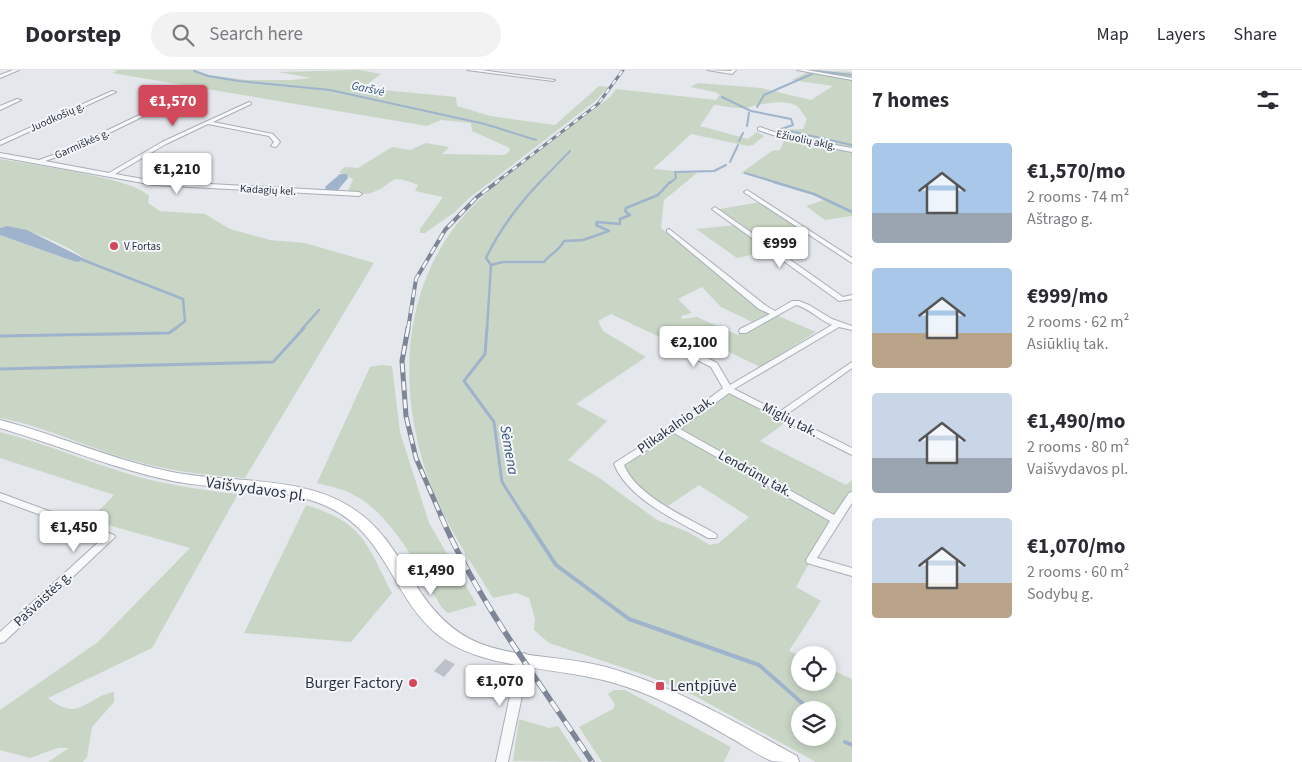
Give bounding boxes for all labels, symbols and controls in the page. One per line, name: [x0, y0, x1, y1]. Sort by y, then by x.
search box: [151, 12, 501, 57]
text: Doorstep: [25, 17, 121, 52]
icon: search: [169, 21, 197, 49]
text: Search here: [209, 21, 303, 48]
text: Map: [1097, 22, 1129, 47]
text: Layers: [1157, 22, 1206, 47]
text: Share: [1234, 22, 1277, 47]
water label: Garšvė: [350, 77, 386, 101]
pin: €1,570: [132, 85, 214, 127]
text: 7 homes: [872, 85, 949, 115]
icon: filters: [1254, 86, 1282, 114]
text: €1,570: [149, 90, 197, 112]
street label: Juodkošių g.: [27, 98, 87, 136]
street label: Garmiškės g.: [52, 125, 112, 163]
street label: Ežiuolių aklg.: [775, 126, 838, 154]
pin: €1,210: [136, 152, 218, 195]
text: €1,570/mo: [1027, 156, 1126, 186]
text: €1,210: [153, 158, 201, 180]
icon: home: [912, 163, 972, 223]
street label: Kadagių kel.: [240, 181, 297, 199]
text: 2 rooms · 74 m²: [1027, 186, 1129, 208]
text: Aštrago g.: [1027, 208, 1093, 230]
pin: €999: [750, 226, 810, 269]
text: €999: [763, 232, 797, 254]
place label: V Fortas: [124, 239, 161, 254]
marker: V Fortas: [108, 240, 120, 252]
text: €999/mo: [1027, 281, 1108, 311]
icon: home: [912, 288, 972, 348]
text: 2 rooms · 62 m²: [1027, 311, 1129, 333]
pin: €2,100: [653, 326, 735, 368]
text: €2,100: [670, 331, 718, 353]
text: Asiūklių tak.: [1027, 333, 1108, 355]
street label: Plikakalnio tak.: [633, 391, 719, 459]
street label: Miglių tak.: [759, 397, 821, 443]
text: €1,490/mo: [1027, 406, 1126, 436]
icon: home: [912, 413, 972, 473]
water label: Sėmena: [494, 424, 524, 476]
text: 2 rooms · 80 m²: [1027, 436, 1129, 458]
street label: Lendrūnų tak.: [714, 445, 796, 503]
text: Vaišvydavos pl.: [1027, 458, 1128, 480]
street label: Vaišvydavos pl.: [204, 471, 308, 507]
pin: €1,450: [33, 510, 115, 553]
text: €1,450: [50, 516, 98, 538]
text: €1,070/mo: [1027, 531, 1126, 561]
icon: home: [912, 538, 972, 598]
pin: €1,490: [390, 554, 472, 596]
text: €1,490: [407, 559, 455, 581]
text: 2 rooms · 60 m²: [1027, 561, 1129, 583]
street label: Pašvaistės g.: [9, 567, 77, 631]
text: Sodybų g.: [1027, 583, 1093, 605]
map controls: [791, 646, 836, 746]
button: locate: [791, 646, 836, 691]
pin: €1,070: [459, 664, 541, 707]
text: €1,070: [476, 670, 524, 692]
place label: Burger Factory: [305, 672, 404, 694]
place label: Lentpjūvė: [670, 675, 737, 697]
marker: Burger Factory: [407, 677, 419, 689]
marker: Lentpjūvė: [654, 680, 666, 692]
button: layers: [791, 701, 836, 746]

